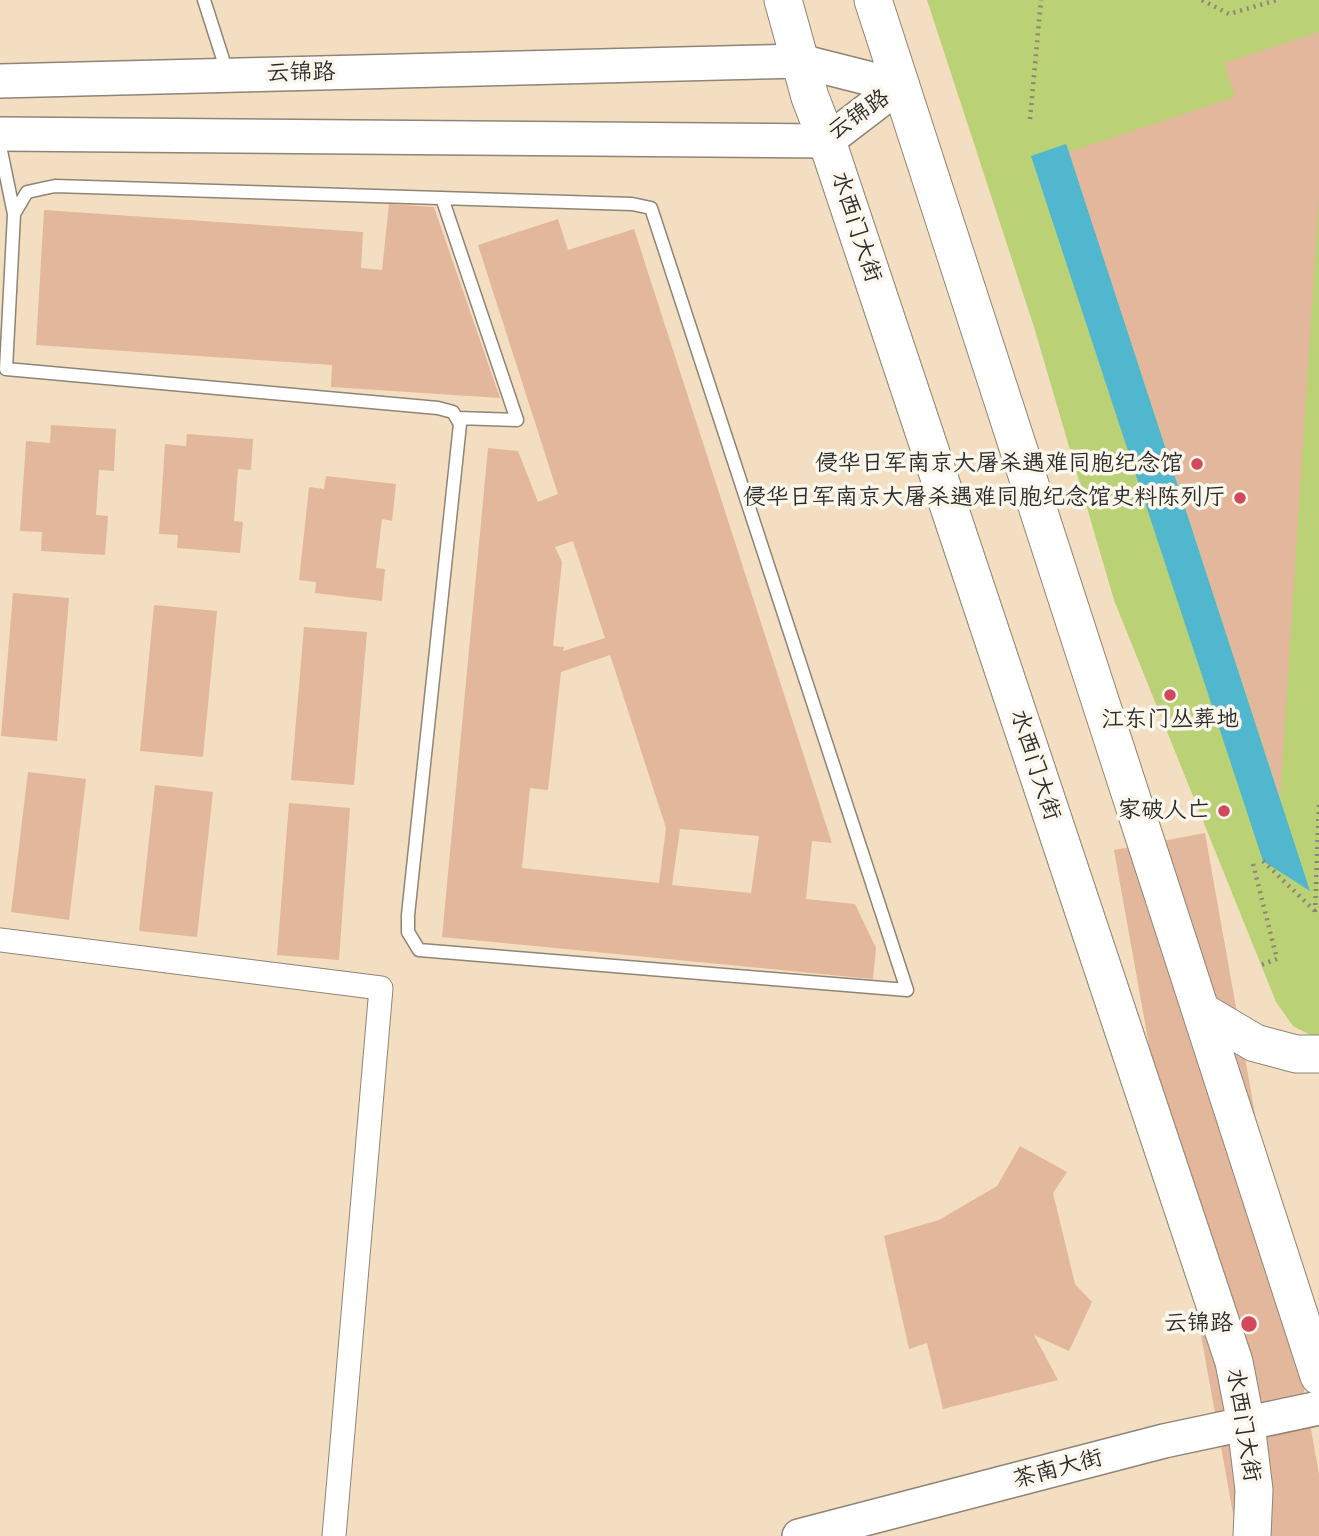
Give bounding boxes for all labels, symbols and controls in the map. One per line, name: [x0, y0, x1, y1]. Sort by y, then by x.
street label: 云锦路: [266, 59, 336, 87]
street label: 云锦路: [823, 84, 895, 146]
street label: 水西门大街: [825, 168, 887, 286]
place label: 侵华日军南京大屠杀遇难同胞纪念馆: [815, 450, 1183, 478]
marker: 侵华日军南京大屠杀遇难同胞纪念馆: [1189, 456, 1205, 472]
place label: 侵华日军南京大屠杀遇难同胞纪念馆史料陈列厅: [743, 484, 1226, 512]
marker: 侵华日军南京大屠杀遇难同胞纪念馆史料陈列厅: [1232, 490, 1248, 506]
marker: 江东门丛葬地: [1162, 687, 1178, 703]
street label: 水西门大街: [1004, 706, 1066, 824]
place label: 江东门丛葬地: [1101, 706, 1239, 734]
place label: 家破人亡: [1118, 797, 1210, 825]
marker: 家破人亡: [1216, 803, 1232, 819]
place label: 云锦路: [1164, 1310, 1233, 1338]
marker: 云锦路: [1239, 1314, 1259, 1334]
street label: 水西门大街: [1220, 1366, 1266, 1484]
street label: 茶南大街: [1010, 1444, 1106, 1494]

